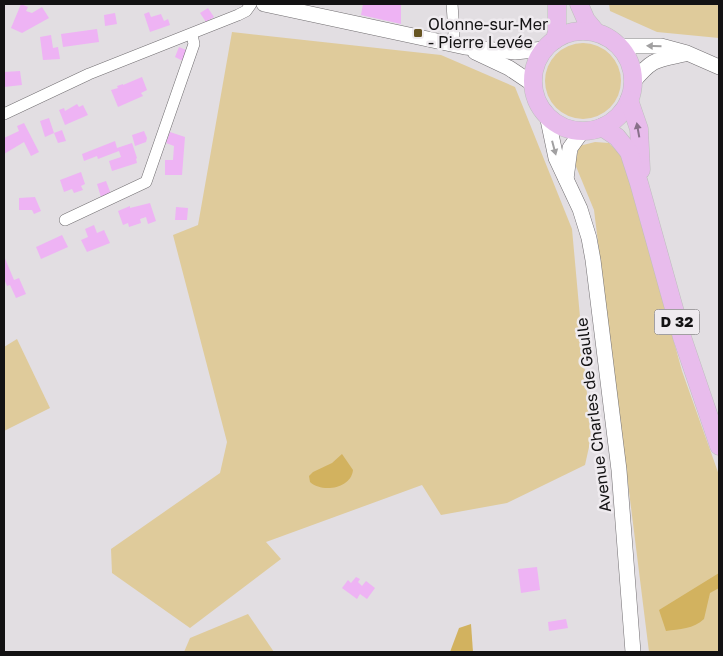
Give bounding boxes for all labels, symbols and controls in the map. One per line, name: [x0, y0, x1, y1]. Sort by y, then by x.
place label: Olonne-sur-Mer - Pierre Levée: [428, 14, 548, 52]
marker: Olonne-sur-Mer - Pierre Levée: [412, 27, 424, 39]
one-way arrow: [645, 42, 661, 50]
one-way arrow: [634, 121, 642, 137]
one-way arrow: [550, 140, 558, 155]
road number: D 32: [654, 310, 700, 334]
street label: Avenue Charles de Gaulle: [571, 317, 615, 513]

